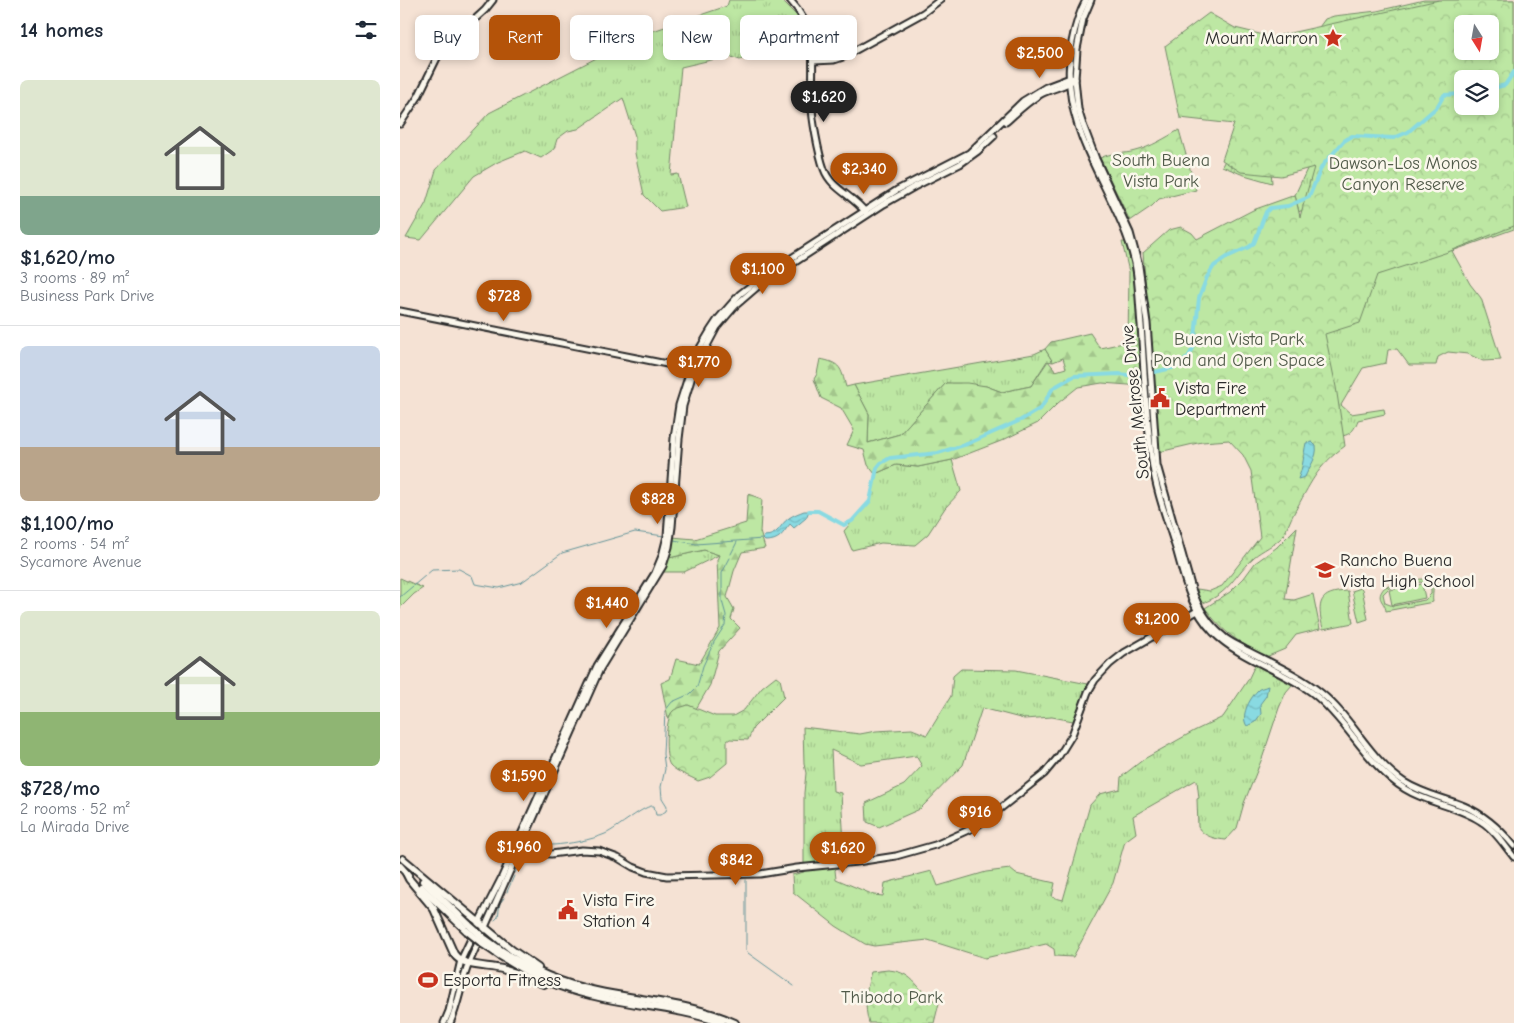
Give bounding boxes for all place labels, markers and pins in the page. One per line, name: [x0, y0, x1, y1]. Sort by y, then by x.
place icon: Mount Marron: [1322, 27, 1344, 49]
place label: Mount Marron: [1205, 28, 1318, 49]
pin: $2,500: [999, 36, 1081, 79]
pin: $1,620: [783, 80, 865, 123]
pin: $2,340: [823, 152, 905, 195]
pin: $1,100: [722, 252, 804, 295]
pin: $728: [474, 280, 534, 322]
pin: $1,770: [658, 346, 740, 388]
place label: Vista Fire Department: [1175, 378, 1266, 420]
public building icon: Vista Fire Department: [1149, 387, 1171, 409]
pin: $828: [628, 482, 688, 525]
place label: Rancho Buena Vista High School: [1340, 550, 1475, 592]
school or university icon: Rancho Buena Vista High School: [1314, 559, 1336, 581]
pin: $1,440: [566, 586, 648, 629]
pin: $1,200: [1116, 602, 1198, 645]
pin: $1,590: [483, 760, 565, 802]
pin: $916: [945, 796, 1005, 838]
pin: $1,960: [478, 830, 560, 873]
pin: $1,620: [802, 832, 884, 874]
pin: $842: [706, 844, 766, 886]
place label: Vista Fire Station 4: [583, 890, 654, 932]
public building icon: Vista Fire Station 4: [557, 899, 579, 921]
sports icon: Esporta Fitness: [417, 969, 439, 991]
place label: Esporta Fitness: [443, 970, 561, 991]

